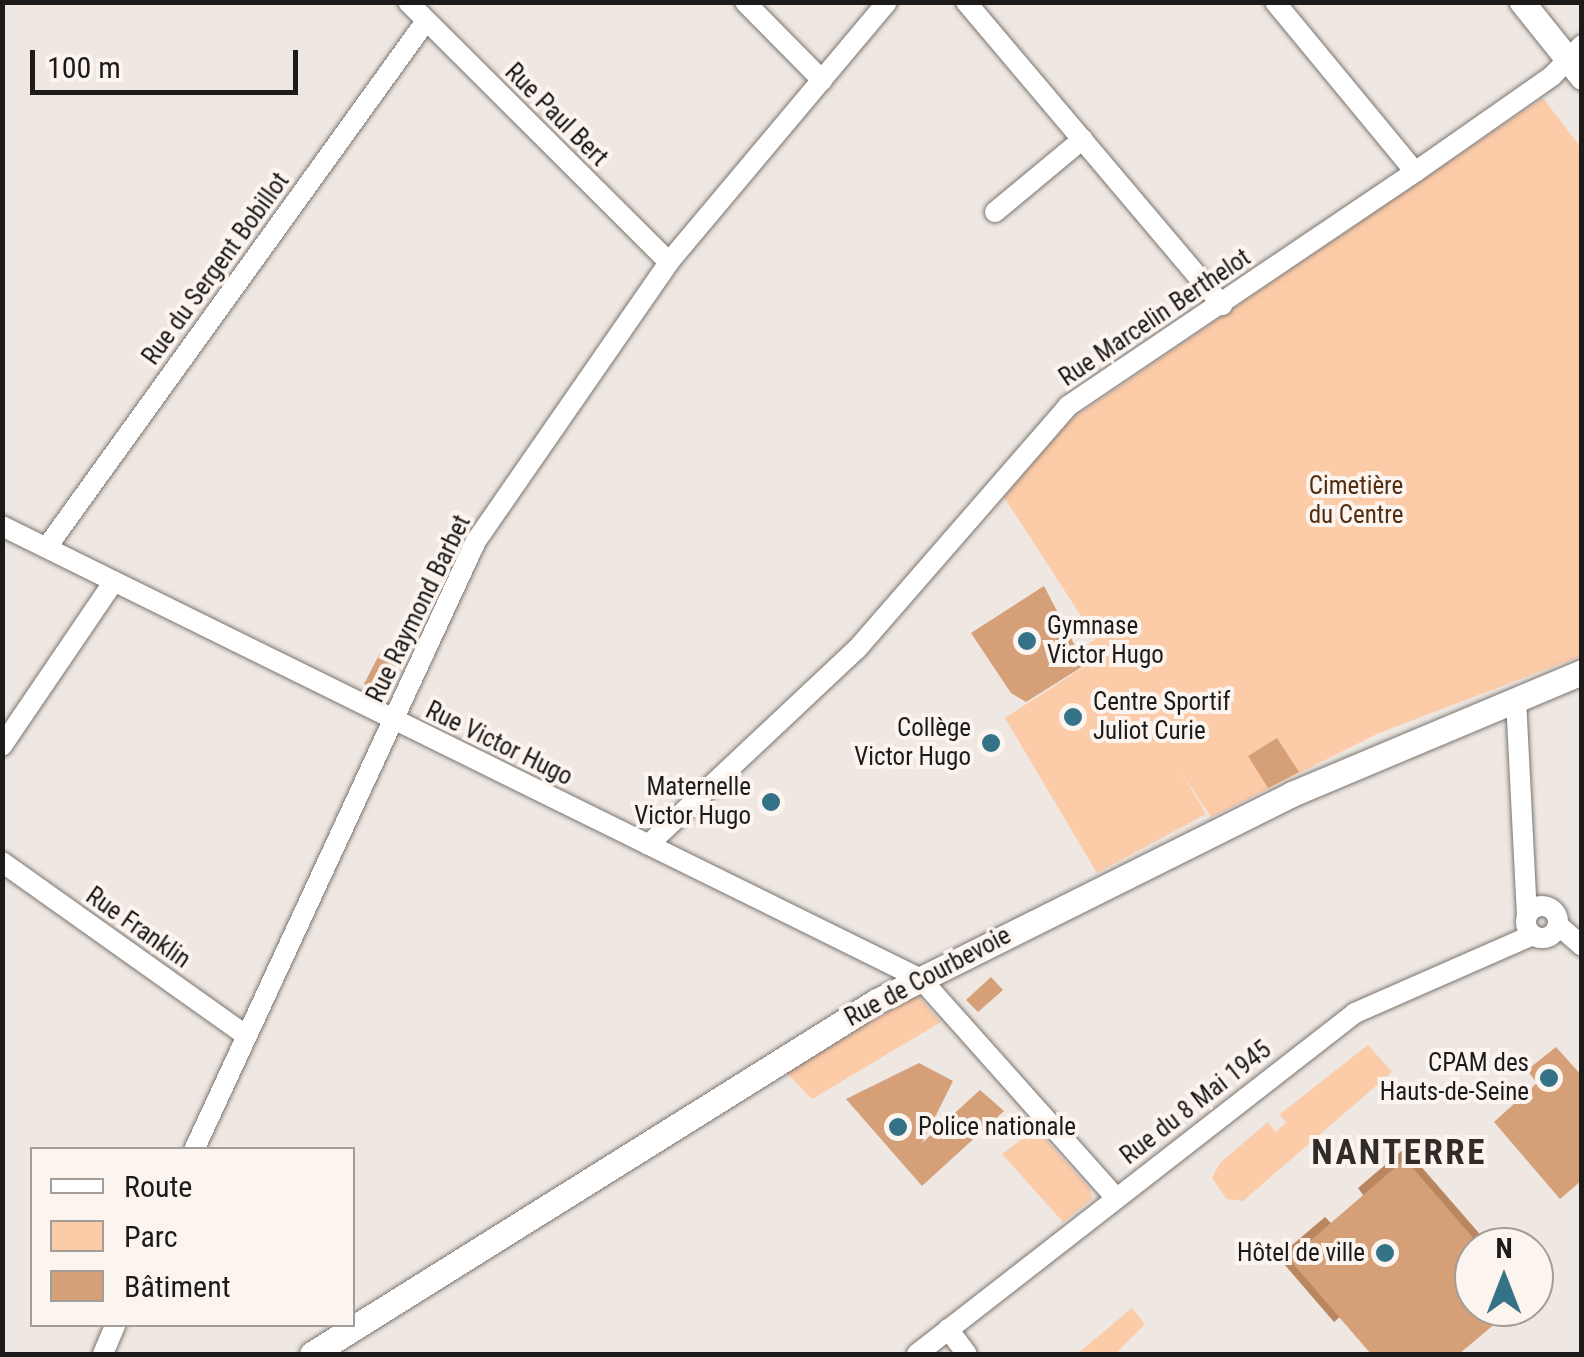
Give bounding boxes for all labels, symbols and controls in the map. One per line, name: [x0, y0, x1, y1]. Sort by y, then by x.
scale bar: [35, 30, 302, 92]
text: 100 m: [47, 50, 121, 85]
street label: Rue Paul Bert: [498, 57, 614, 173]
street label: Rue du Sergent Bobillot: [136, 167, 296, 371]
street label: Rue Marcelin Berthelot: [1054, 243, 1256, 393]
park label: Cimetière du Centre: [1309, 472, 1403, 531]
street label: Rue Raymond Barbet: [361, 510, 477, 708]
place label: Gymnase Victor Hugo: [1047, 612, 1164, 671]
marker: Gymnase Victor Hugo: [1016, 630, 1038, 652]
place label: Centre Sportif Juliot Curie: [1093, 688, 1230, 747]
street label: Rue Victor Hugo: [421, 696, 577, 792]
marker: Centre Sportif Juliot Curie: [1062, 706, 1084, 728]
place label: Collège Victor Hugo: [854, 714, 971, 773]
marker: Collège Victor Hugo: [980, 732, 1002, 754]
place label: Maternelle Victor Hugo: [634, 773, 751, 832]
marker: Maternelle Victor Hugo: [760, 791, 782, 813]
street label: Rue Franklin: [80, 881, 196, 975]
street label: Rue de Courbevoie: [840, 921, 1016, 1033]
street label: Rue du 8 Mai 1945: [1115, 1035, 1277, 1171]
place label: CPAM des Hauts-de-Seine: [1380, 1049, 1529, 1108]
marker: CPAM des Hauts-de-Seine: [1538, 1067, 1560, 1089]
place label: Police nationale: [918, 1112, 1076, 1142]
marker: Police nationale: [887, 1116, 909, 1138]
district label: NANTERRE: [1311, 1132, 1487, 1174]
legend: [30, 1147, 355, 1327]
text: Route: [124, 1169, 192, 1204]
text: Parc: [124, 1219, 178, 1254]
north arrow: [1454, 1227, 1554, 1327]
text: N: [1495, 1232, 1513, 1265]
place label: Hôtel de ville: [1237, 1238, 1365, 1268]
marker: Hôtel de ville: [1374, 1242, 1396, 1264]
text: Bâtiment: [124, 1269, 231, 1304]

